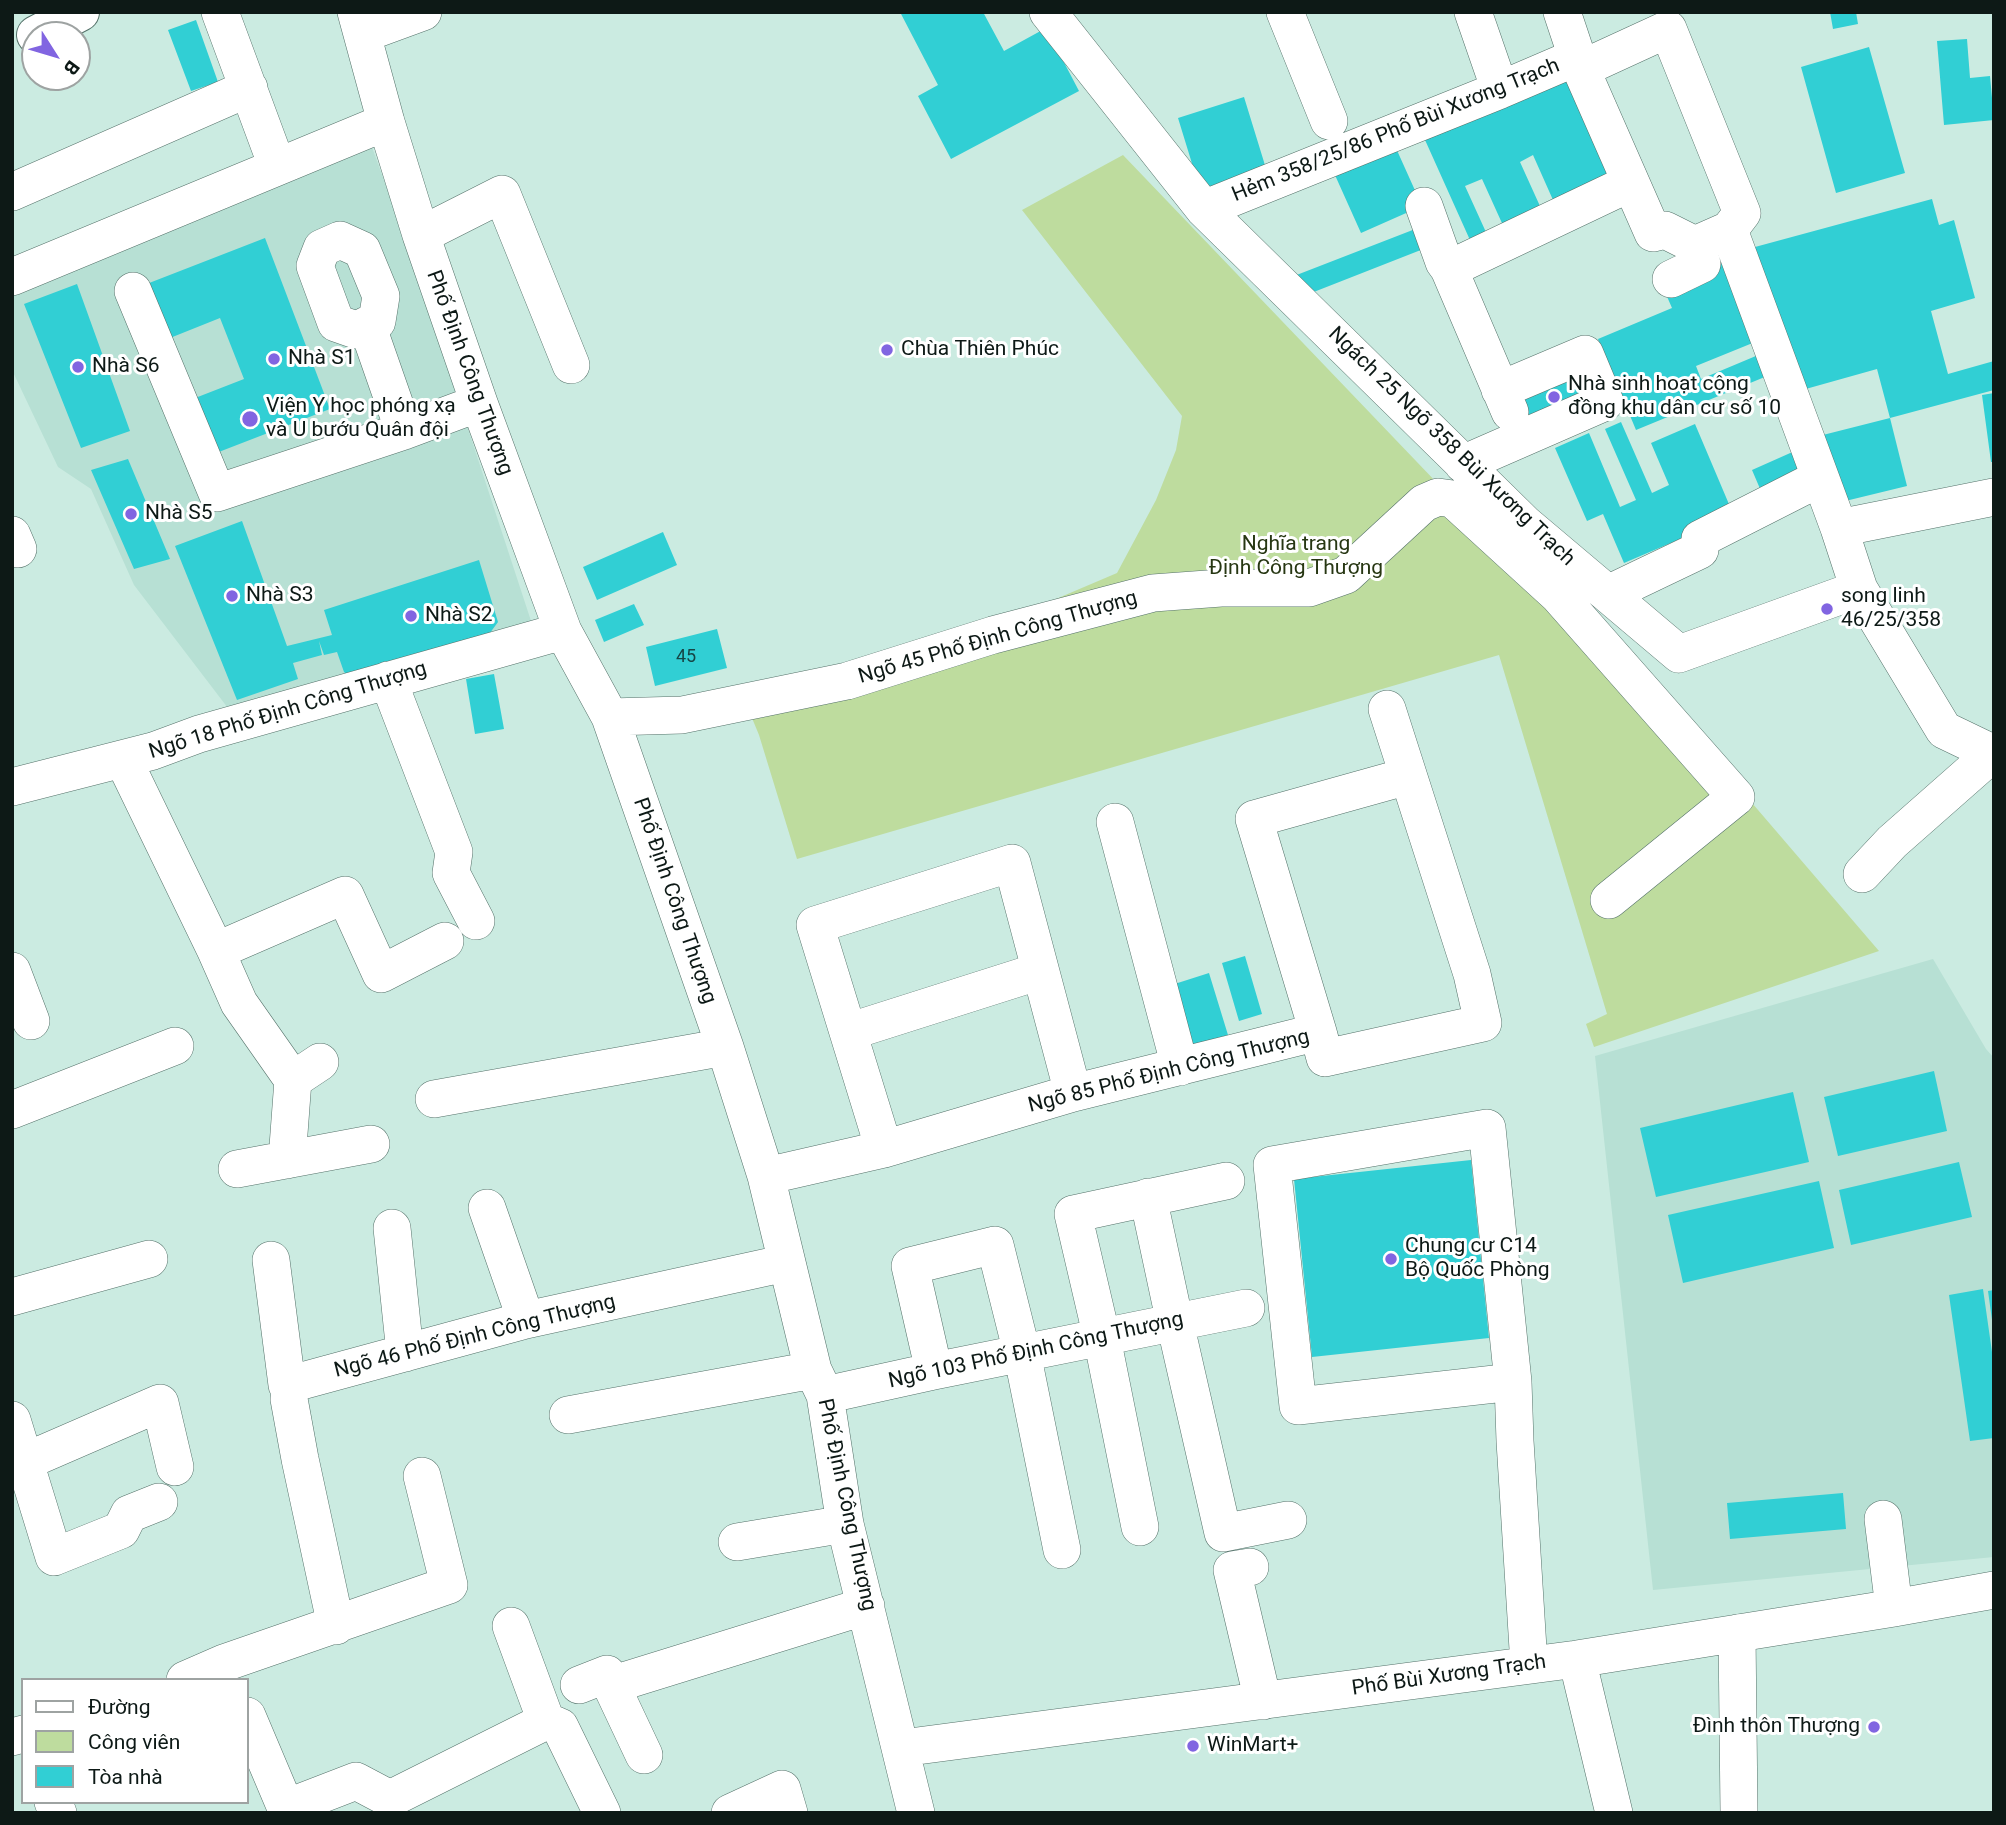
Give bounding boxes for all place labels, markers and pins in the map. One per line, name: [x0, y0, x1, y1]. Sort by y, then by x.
place label: Chùa Thiên Phúc: [901, 337, 1059, 363]
marker: Chùa Thiên Phúc: [879, 342, 895, 358]
place label: Nhà S1: [288, 346, 355, 372]
marker: Nhà S1: [266, 351, 282, 367]
place label: Nhà S6: [92, 354, 159, 380]
marker: Nhà S6: [70, 359, 86, 375]
place label: Nhà sinh hoạt cộng đồng khu dân cư số 10: [1568, 372, 1781, 422]
marker: Nhà sinh hoạt cộng đồng khu dân cư số 10: [1546, 389, 1562, 405]
place label: Viện Y học phóng xạ và U bướu Quân đội: [266, 394, 456, 444]
marker: Viện Y học phóng xạ và U bướu Quân đội: [240, 409, 260, 429]
place label: Nhà S5: [145, 501, 212, 527]
marker: Nhà S5: [123, 506, 139, 522]
place label: Nhà S3: [246, 583, 313, 609]
place label: song linh 46/25/358: [1841, 584, 1941, 634]
marker: Nhà S3: [224, 588, 240, 604]
marker: song linh 46/25/358: [1819, 601, 1835, 617]
place label: Nhà S2: [425, 603, 492, 629]
marker: Nhà S2: [403, 608, 419, 624]
place label: Chung cư C14 Bộ Quốc Phòng: [1405, 1234, 1550, 1284]
marker: Chung cư C14 Bộ Quốc Phòng: [1383, 1251, 1399, 1267]
place label: Đình thôn Thượng: [1693, 1714, 1860, 1740]
marker: Đình thôn Thượng: [1866, 1719, 1882, 1735]
place label: WinMart+: [1207, 1733, 1299, 1759]
marker: WinMart+: [1185, 1738, 1201, 1754]

